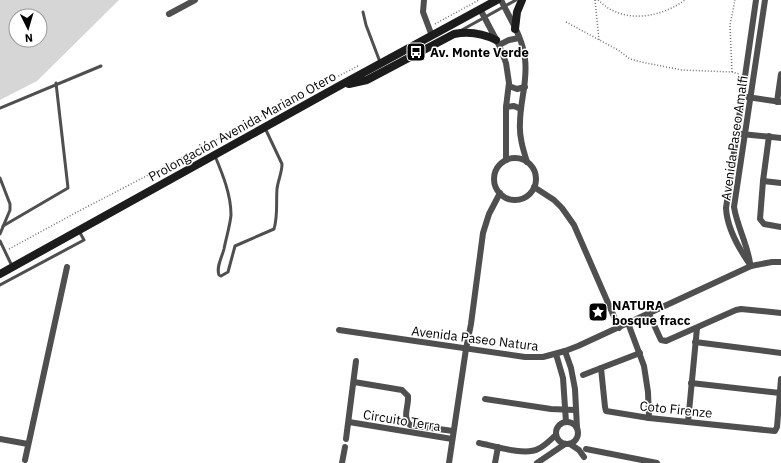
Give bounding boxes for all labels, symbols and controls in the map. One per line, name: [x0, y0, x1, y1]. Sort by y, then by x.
north arrow: [8, 8, 48, 48]
text: N: [24, 31, 33, 45]
bus stop icon: Av. Monte Verde: [405, 41, 427, 63]
place label: Av. Monte Verde: [430, 44, 529, 61]
street label: Prolongación Avenida Mariano Otero: [145, 68, 339, 185]
street label: Avenida Paseo Amalfi: [717, 75, 752, 202]
place label: NATURA bosque fracc: [612, 297, 691, 329]
place icon: NATURA bosque fracc: [587, 301, 609, 323]
street label: Avenida Paseo Natura: [410, 322, 540, 355]
street label: Coto Firenze: [639, 397, 713, 422]
street label: Circuito Terra: [362, 406, 442, 435]

